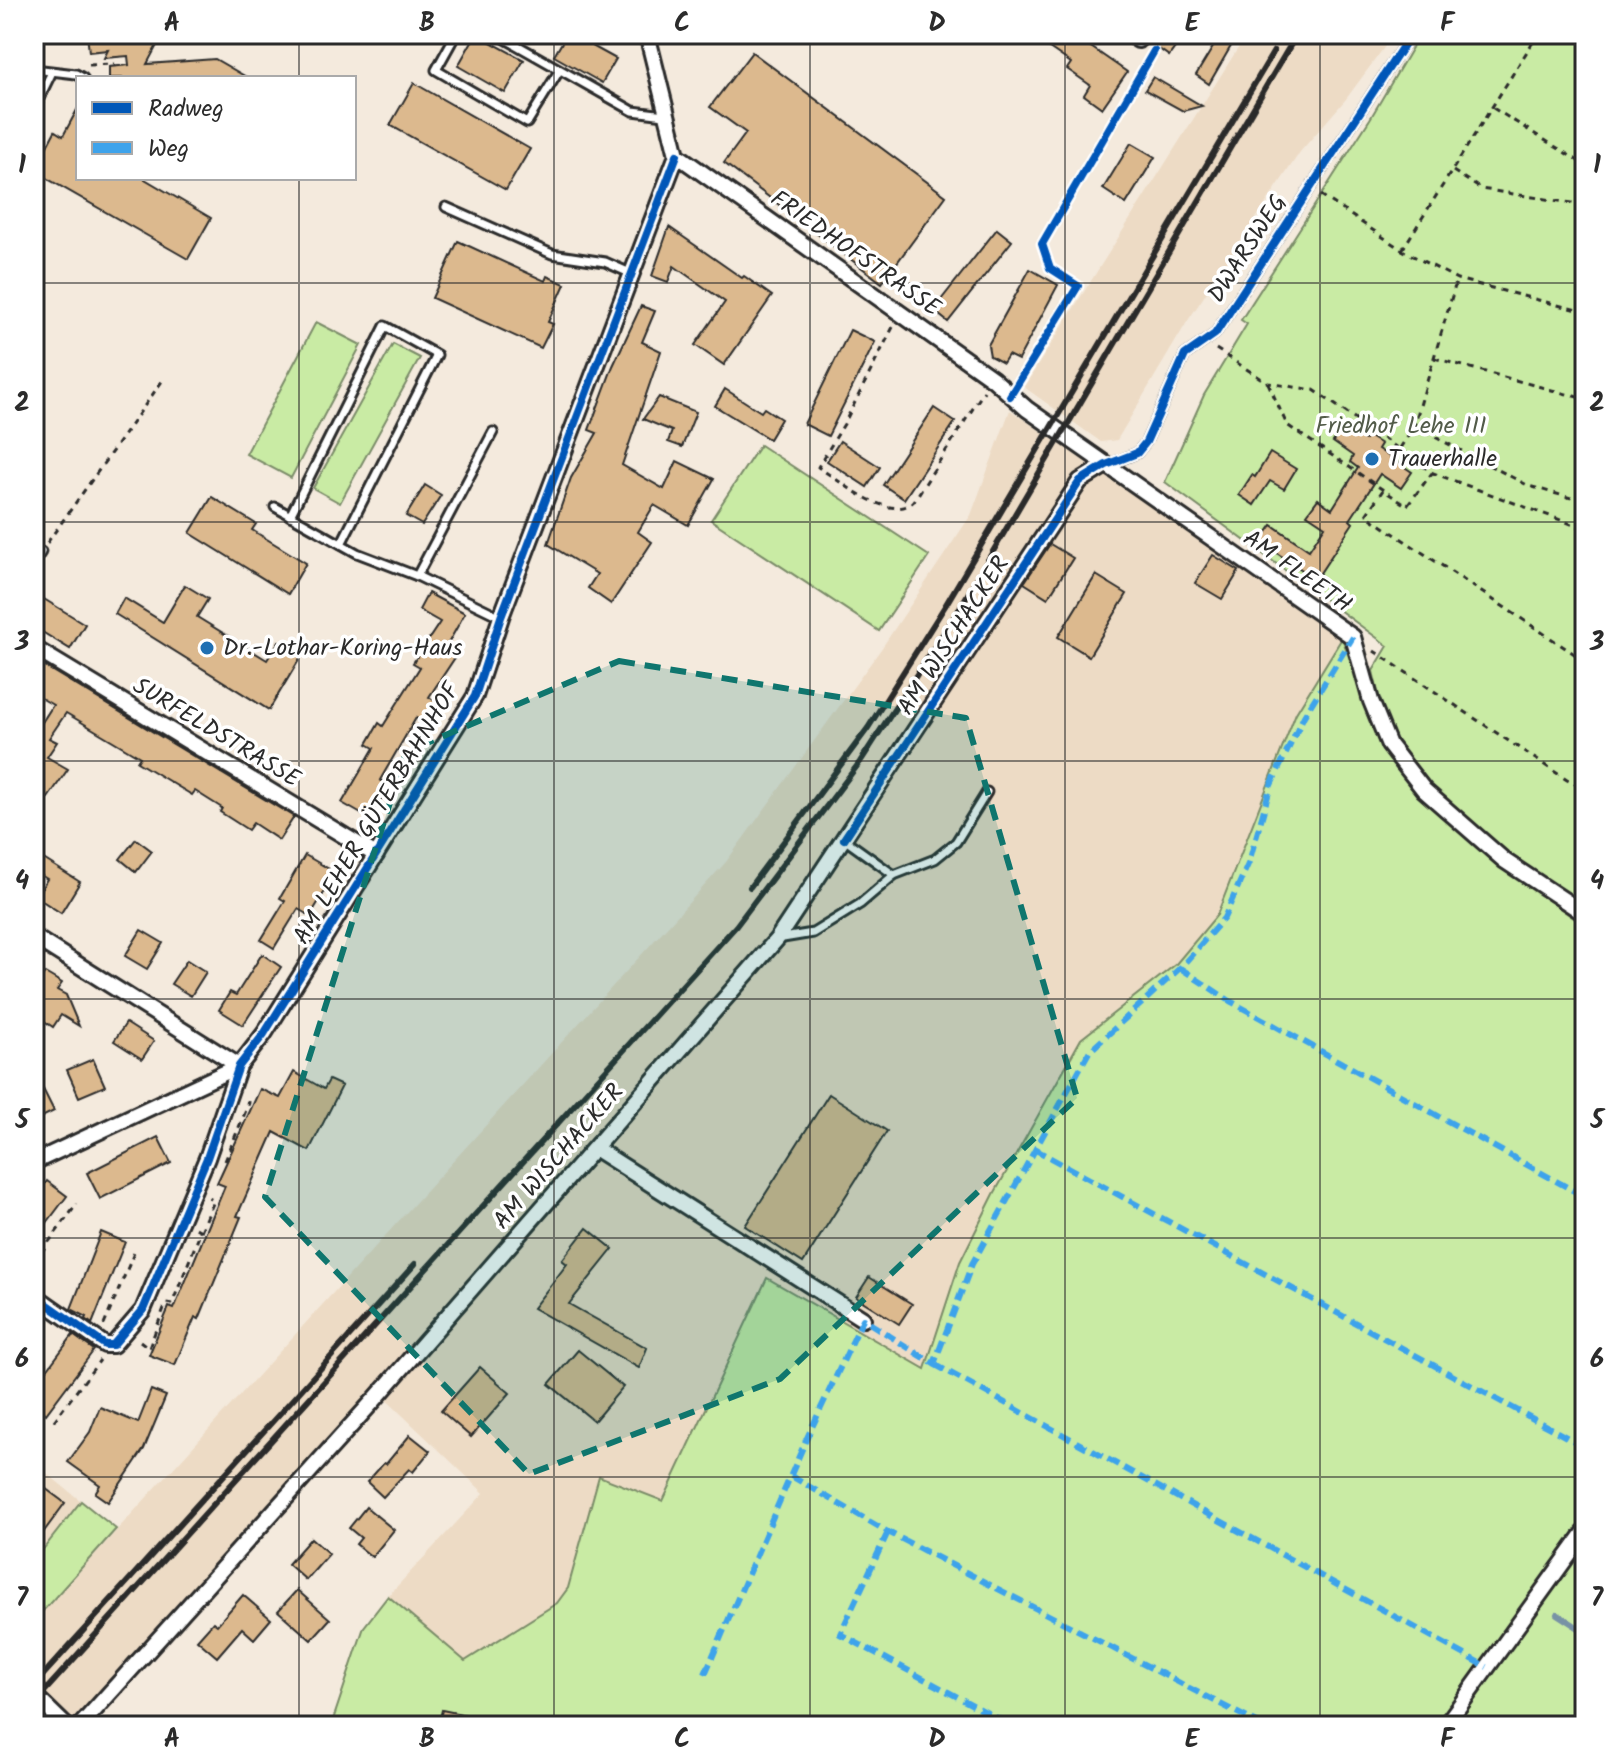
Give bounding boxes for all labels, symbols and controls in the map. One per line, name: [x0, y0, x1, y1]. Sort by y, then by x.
text: A: [164, 3, 180, 45]
text: B: [419, 3, 435, 45]
text: C: [674, 3, 690, 45]
text: D: [928, 3, 946, 45]
text: E: [1185, 3, 1201, 45]
text: F: [1440, 3, 1456, 45]
legend: [76, 76, 356, 180]
text: Radweg: [148, 90, 224, 129]
text: Weg: [148, 130, 189, 169]
text: 1: [18, 145, 26, 187]
text: 1: [1593, 145, 1601, 187]
street label: FRIEDHOFSTRASSE: [762, 180, 949, 328]
street label: DWARSWEG: [1198, 187, 1298, 311]
text: 2: [14, 383, 30, 425]
text: 2: [1589, 383, 1605, 425]
park label: Friedhof Lehe III: [1316, 407, 1486, 446]
place label: Trauerhalle: [1388, 440, 1497, 479]
marker: Trauerhalle: [1363, 450, 1381, 468]
street label: AM FLEETH: [1234, 520, 1360, 624]
street label: AM WISCHACKER: [888, 548, 1020, 724]
text: 3: [14, 622, 29, 664]
text: 3: [1589, 622, 1604, 664]
place label: Dr.-Lothar-Koring-Haus: [223, 629, 463, 668]
marker: Dr.-Lothar-Koring-Haus: [198, 639, 216, 657]
street label: SURFELDSTRASSE: [125, 667, 308, 799]
street label: AM LEHER GÜTERBAHNHOF: [283, 674, 472, 952]
text: 4: [15, 861, 29, 903]
text: 4: [1590, 861, 1604, 903]
street label: AM WISCHACKER: [484, 1075, 634, 1239]
text: 5: [14, 1100, 30, 1142]
text: 5: [1589, 1100, 1605, 1142]
text: 6: [15, 1339, 29, 1381]
text: 6: [1590, 1339, 1604, 1381]
text: 7: [16, 1578, 29, 1620]
text: 7: [1591, 1578, 1604, 1620]
text: A: [164, 1719, 180, 1760]
text: B: [419, 1719, 435, 1760]
text: C: [674, 1719, 690, 1760]
text: D: [928, 1719, 946, 1760]
text: E: [1185, 1719, 1201, 1760]
text: F: [1440, 1719, 1456, 1760]

